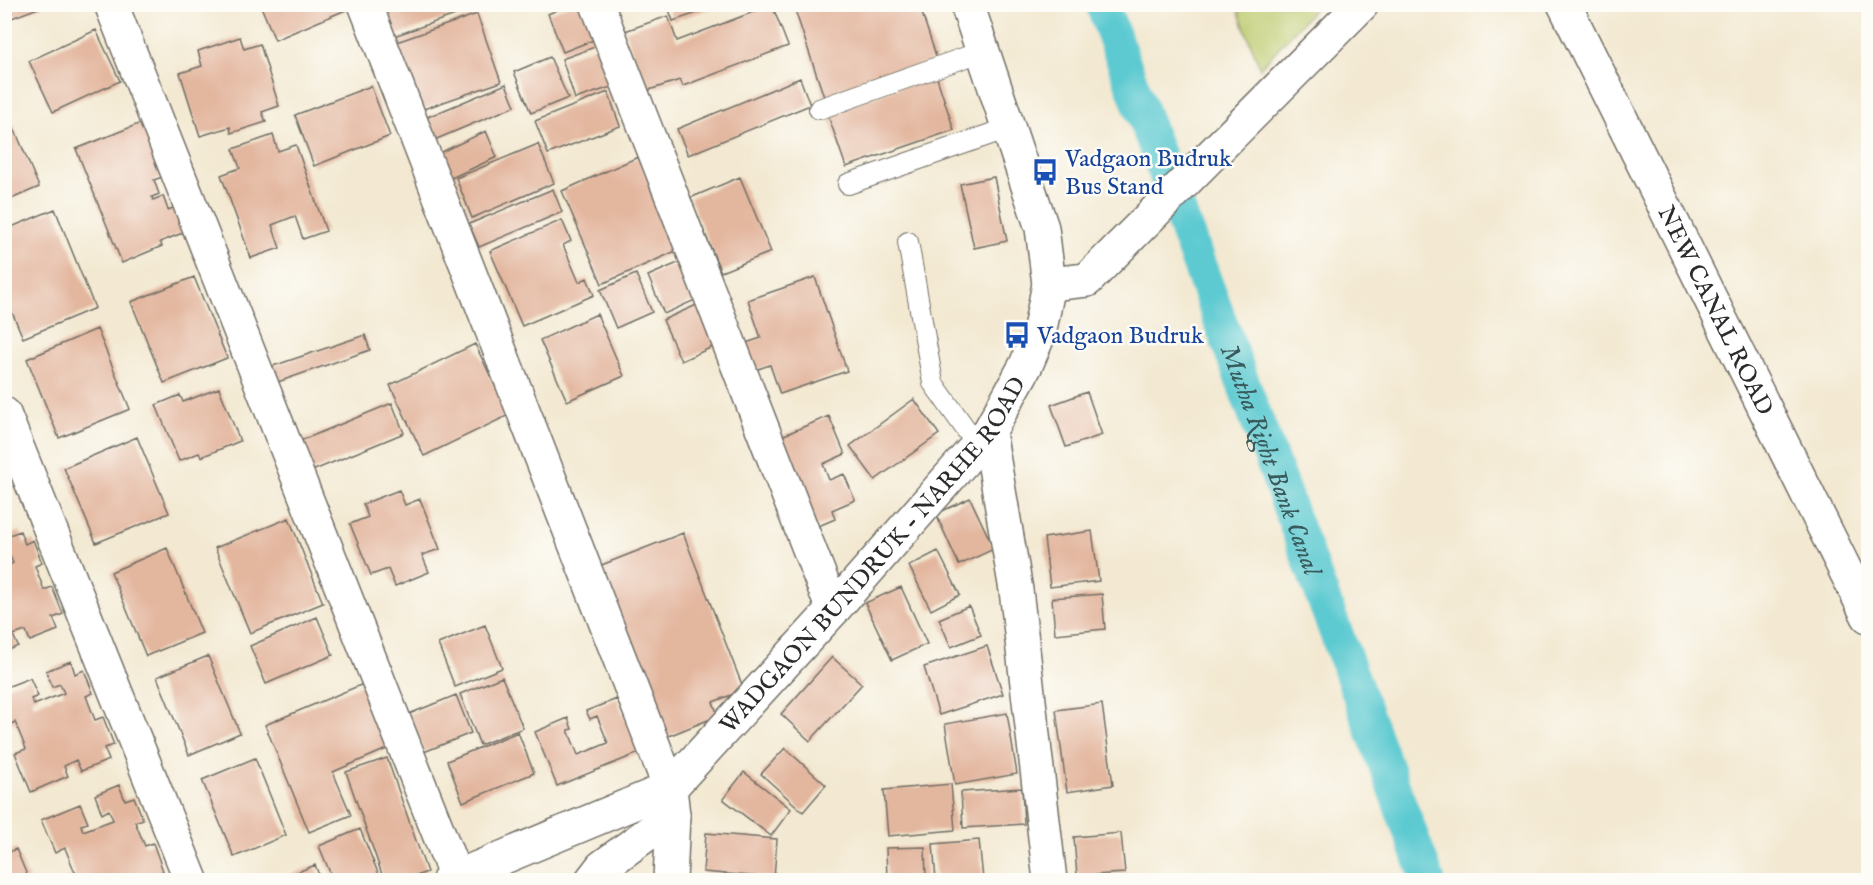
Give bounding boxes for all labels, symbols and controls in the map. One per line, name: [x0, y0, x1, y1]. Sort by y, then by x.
place label: Vadgaon Budruk Bus Stand: [1064, 144, 1232, 203]
bus stop icon: Vadgaon Budruk Bus Stand: [1030, 157, 1060, 187]
street label: NEW CANAL ROAD: [1650, 201, 1780, 421]
bus stop icon: Vadgaon Budruk: [1002, 320, 1032, 350]
place label: Vadgaon Budruk: [1036, 321, 1204, 352]
water label: Mutha Right Bank Canal: [1212, 340, 1329, 582]
street label: WADGAON BUNDRUK - NARHE ROAD: [714, 371, 1034, 741]

